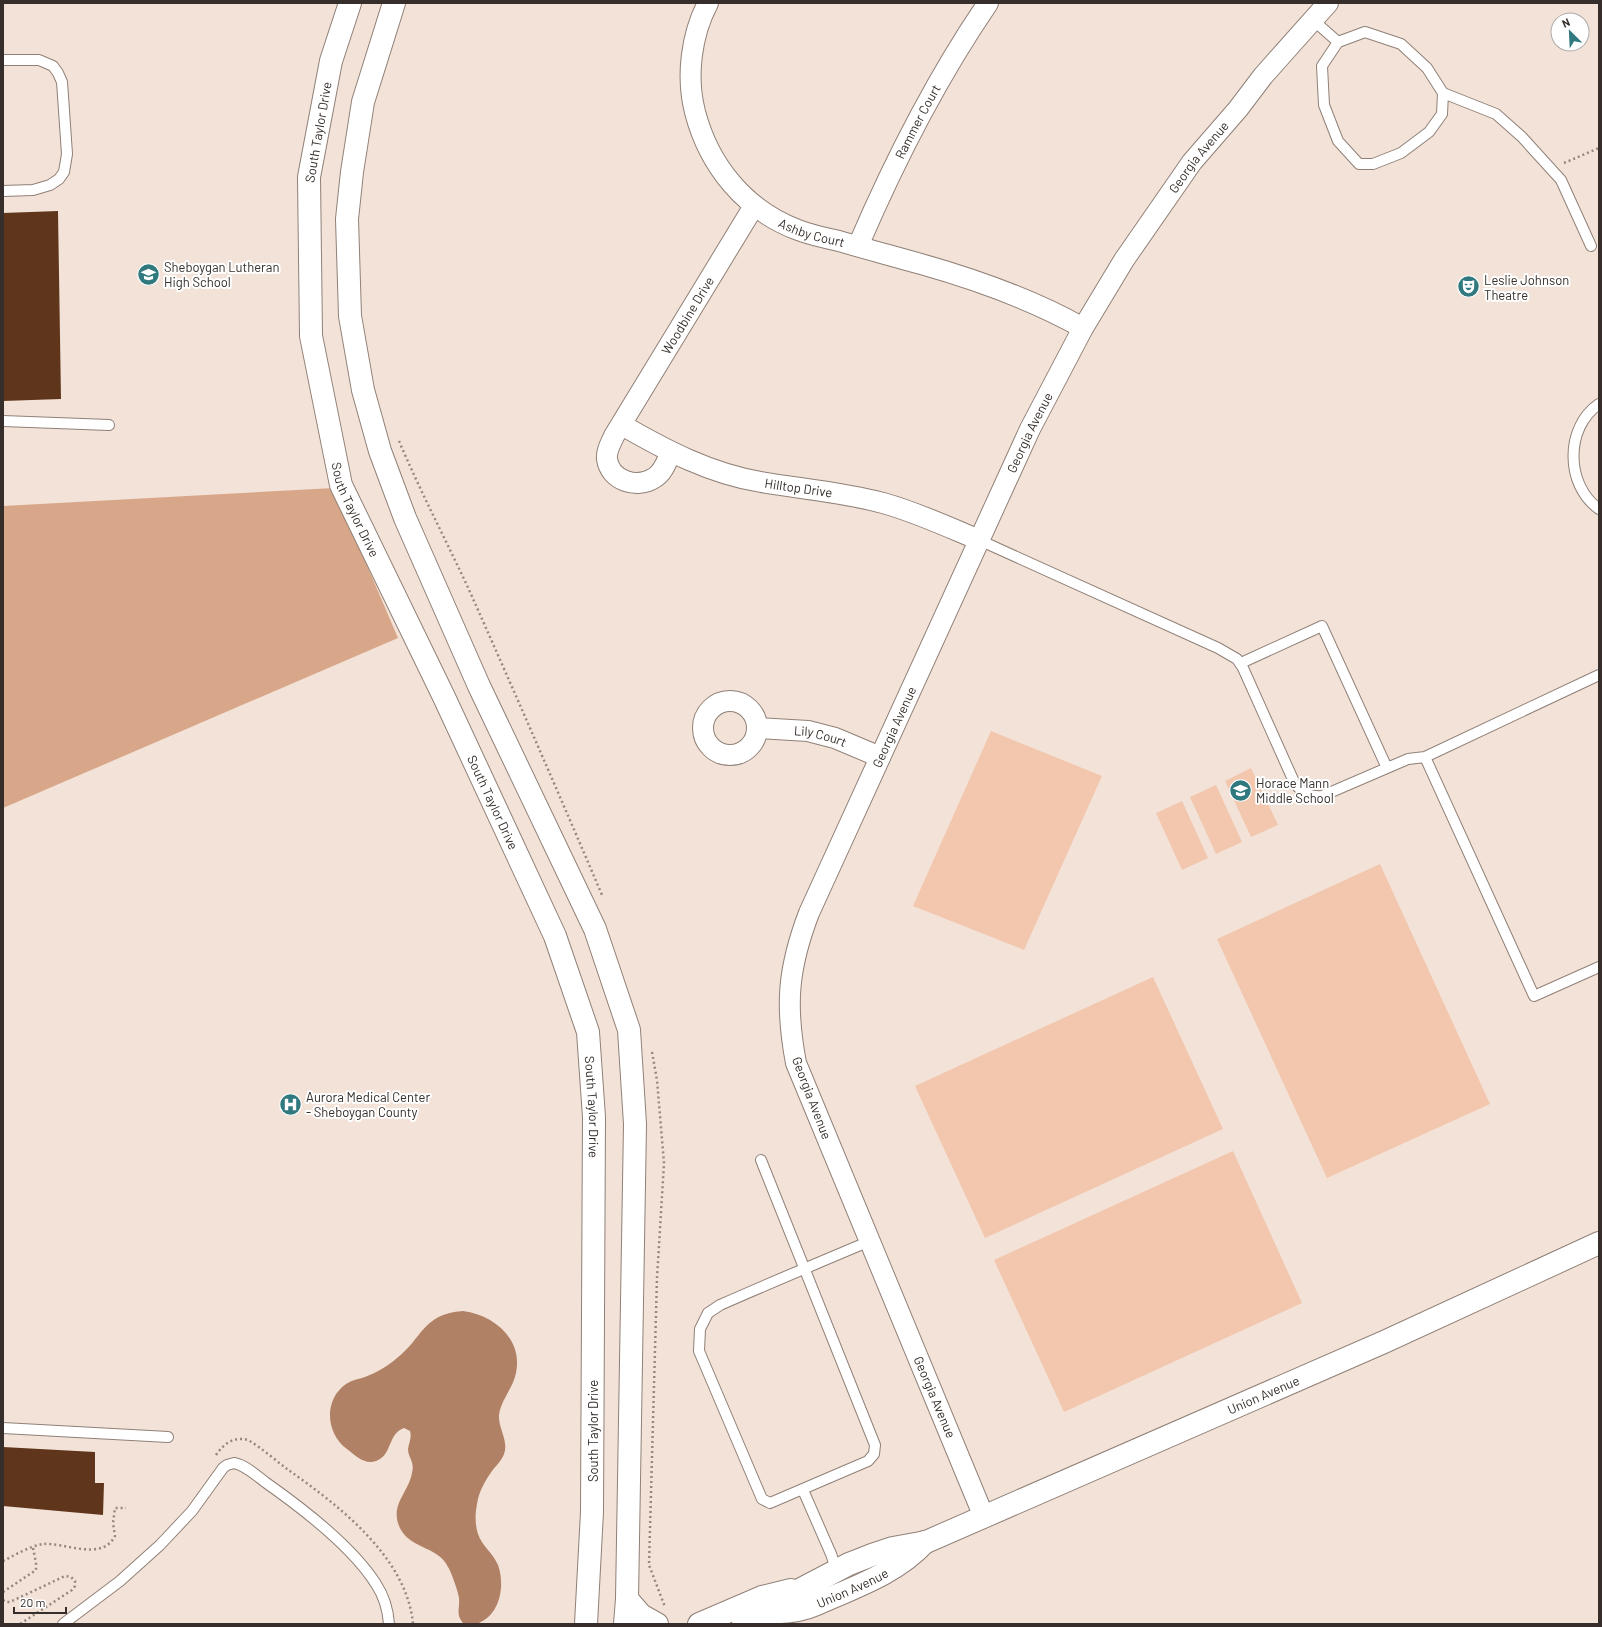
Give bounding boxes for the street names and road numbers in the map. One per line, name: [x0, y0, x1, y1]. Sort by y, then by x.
street label: South Taylor Drive: [301, 80, 335, 184]
street label: Rammer Court: [891, 81, 944, 161]
street label: Georgia Avenue: [1165, 118, 1232, 196]
street label: Ashby Court: [776, 215, 847, 250]
street label: Woodbine Drive: [658, 273, 717, 357]
street label: Georgia Avenue: [1003, 390, 1056, 475]
street label: South Taylor Drive: [329, 461, 383, 560]
street label: Hilltop Drive: [763, 475, 834, 500]
street label: Georgia Avenue: [869, 684, 919, 770]
street label: Lily Court: [793, 722, 849, 750]
street label: South Taylor Drive: [464, 753, 522, 852]
street label: Georgia Avenue: [789, 1054, 835, 1142]
street label: South Taylor Drive: [582, 1055, 602, 1158]
street label: Georgia Avenue: [911, 1354, 959, 1440]
street label: Union Avenue: [1225, 1372, 1302, 1417]
street label: South Taylor Drive: [585, 1380, 601, 1482]
street label: Union Avenue: [814, 1565, 891, 1611]

